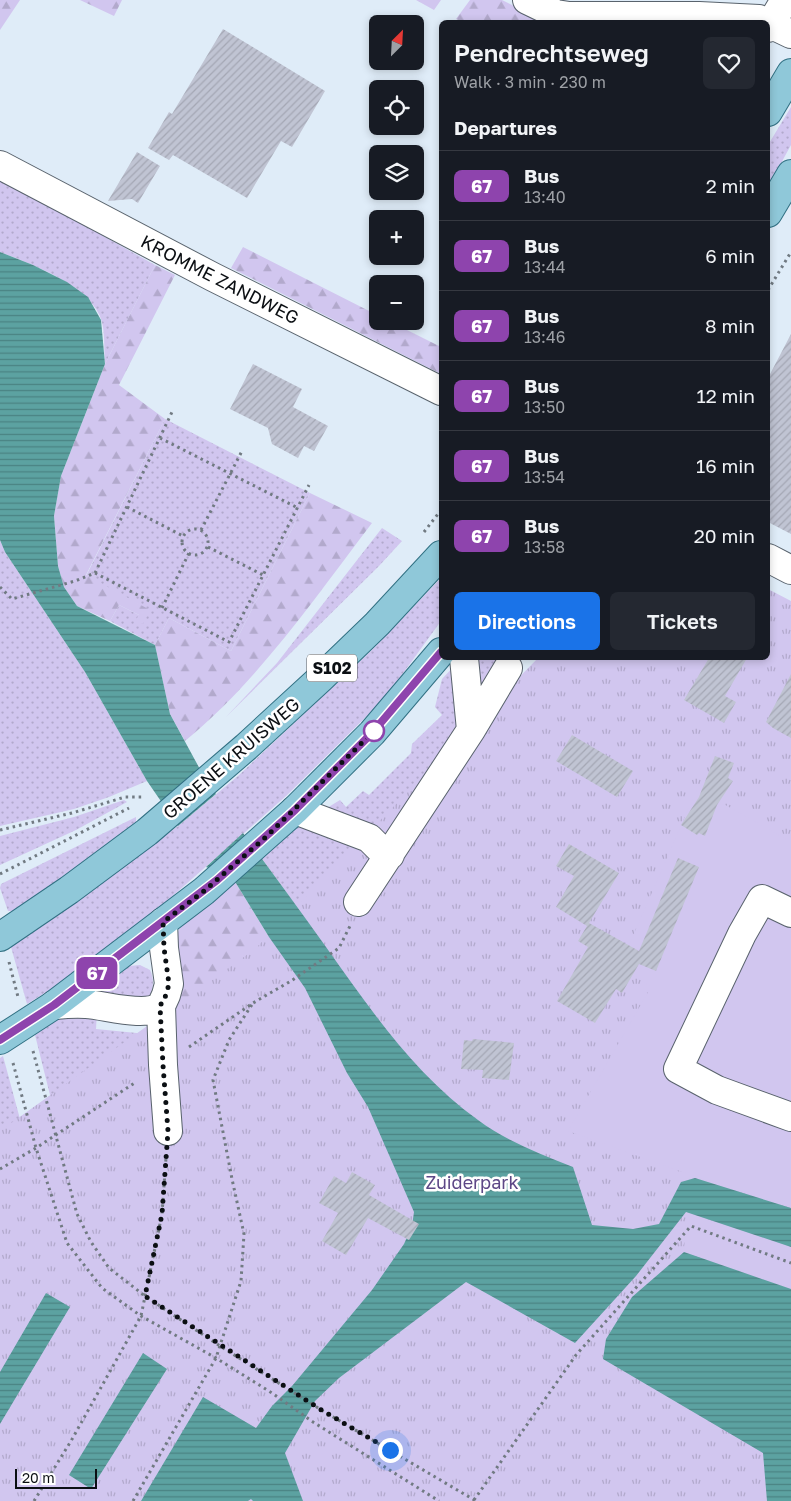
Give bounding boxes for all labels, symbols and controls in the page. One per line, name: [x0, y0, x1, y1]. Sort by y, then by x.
north arrow: [369, 15, 424, 70]
map controls: [369, 15, 424, 330]
button: heart: [703, 37, 755, 89]
text: Pendrechtseweg: [454, 38, 649, 67]
text: Walk · 3 min · 230 m: [454, 72, 606, 92]
button: locate: [369, 80, 424, 135]
text: Departures: [454, 116, 557, 139]
button: layers: [369, 145, 424, 200]
text: Bus: [524, 164, 559, 187]
text: 2 min: [706, 174, 755, 197]
text: 67: [471, 175, 492, 197]
text: 13:40: [524, 187, 566, 207]
button: +: [369, 210, 424, 265]
street label: KROMME ZANDWEG: [137, 230, 303, 328]
text: Bus: [524, 234, 559, 257]
text: 6 min: [705, 244, 755, 267]
text: 67: [471, 245, 492, 267]
text: 13:44: [524, 257, 565, 277]
button: −: [369, 275, 424, 330]
text: Bus: [524, 304, 559, 327]
text: 8 min: [705, 314, 755, 337]
text: 67: [471, 315, 492, 337]
text: 13:46: [524, 327, 565, 347]
text: Bus: [524, 374, 559, 397]
text: 12 min: [696, 384, 755, 407]
text: 67: [471, 385, 492, 407]
text: 13:50: [524, 397, 565, 417]
text: Bus: [524, 444, 559, 467]
text: 16 min: [696, 454, 755, 477]
text: 67: [471, 455, 492, 477]
text: 13:54: [524, 467, 565, 487]
text: Bus: [524, 514, 559, 537]
text: 20 min: [694, 524, 755, 547]
text: 67: [471, 525, 492, 547]
text: 13:58: [524, 537, 565, 557]
button: Directions: [454, 592, 600, 650]
button: Tickets: [610, 592, 755, 650]
road number: S102: [307, 654, 357, 681]
street label: GROENE KRUISWEG: [158, 693, 304, 823]
unlabelled marker: [363, 720, 385, 742]
line badge: 67: [74, 957, 120, 989]
text: 67: [86, 962, 108, 984]
park label: Zuiderpark: [425, 1171, 519, 1193]
your location: [378, 1438, 403, 1463]
scale bar: [15, 1466, 98, 1489]
text: 20 m: [22, 1469, 55, 1486]

